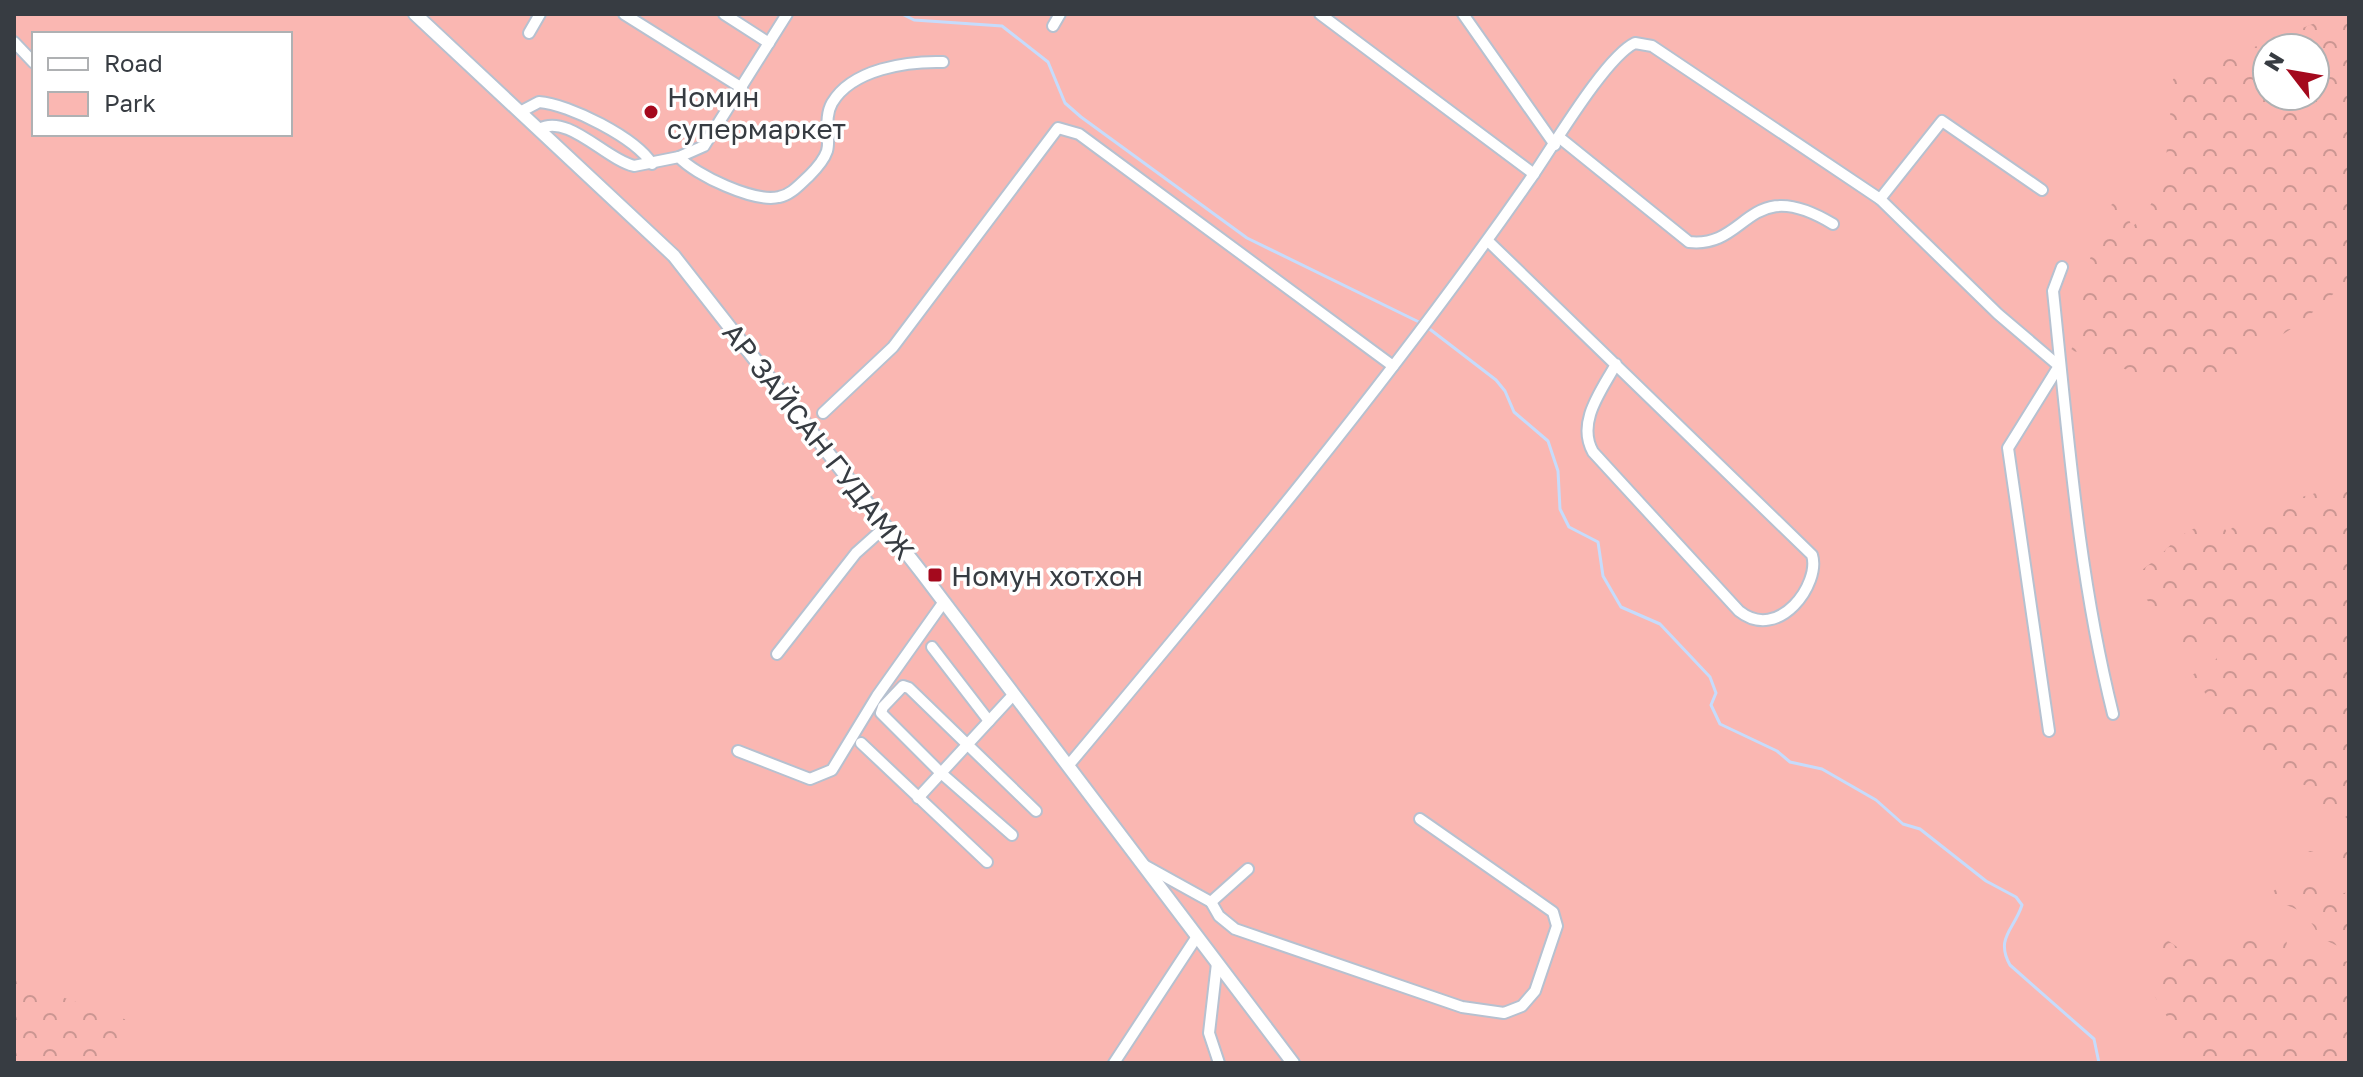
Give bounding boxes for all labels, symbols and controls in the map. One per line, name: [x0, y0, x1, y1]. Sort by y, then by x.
legend: [32, 32, 292, 136]
north arrow: [2251, 32, 2331, 112]
text: N: [2258, 47, 2289, 76]
text: Road: [104, 48, 163, 77]
place label: Номин супермаркет: [667, 80, 846, 145]
text: Park: [104, 88, 156, 117]
marker: Номин супермаркет: [642, 103, 660, 121]
street label: АР ЗАЙСАН ГУДАМЖ: [716, 316, 922, 566]
place label: Номун хотхон: [951, 559, 1143, 592]
marker: Номун хотхон: [926, 566, 944, 584]

